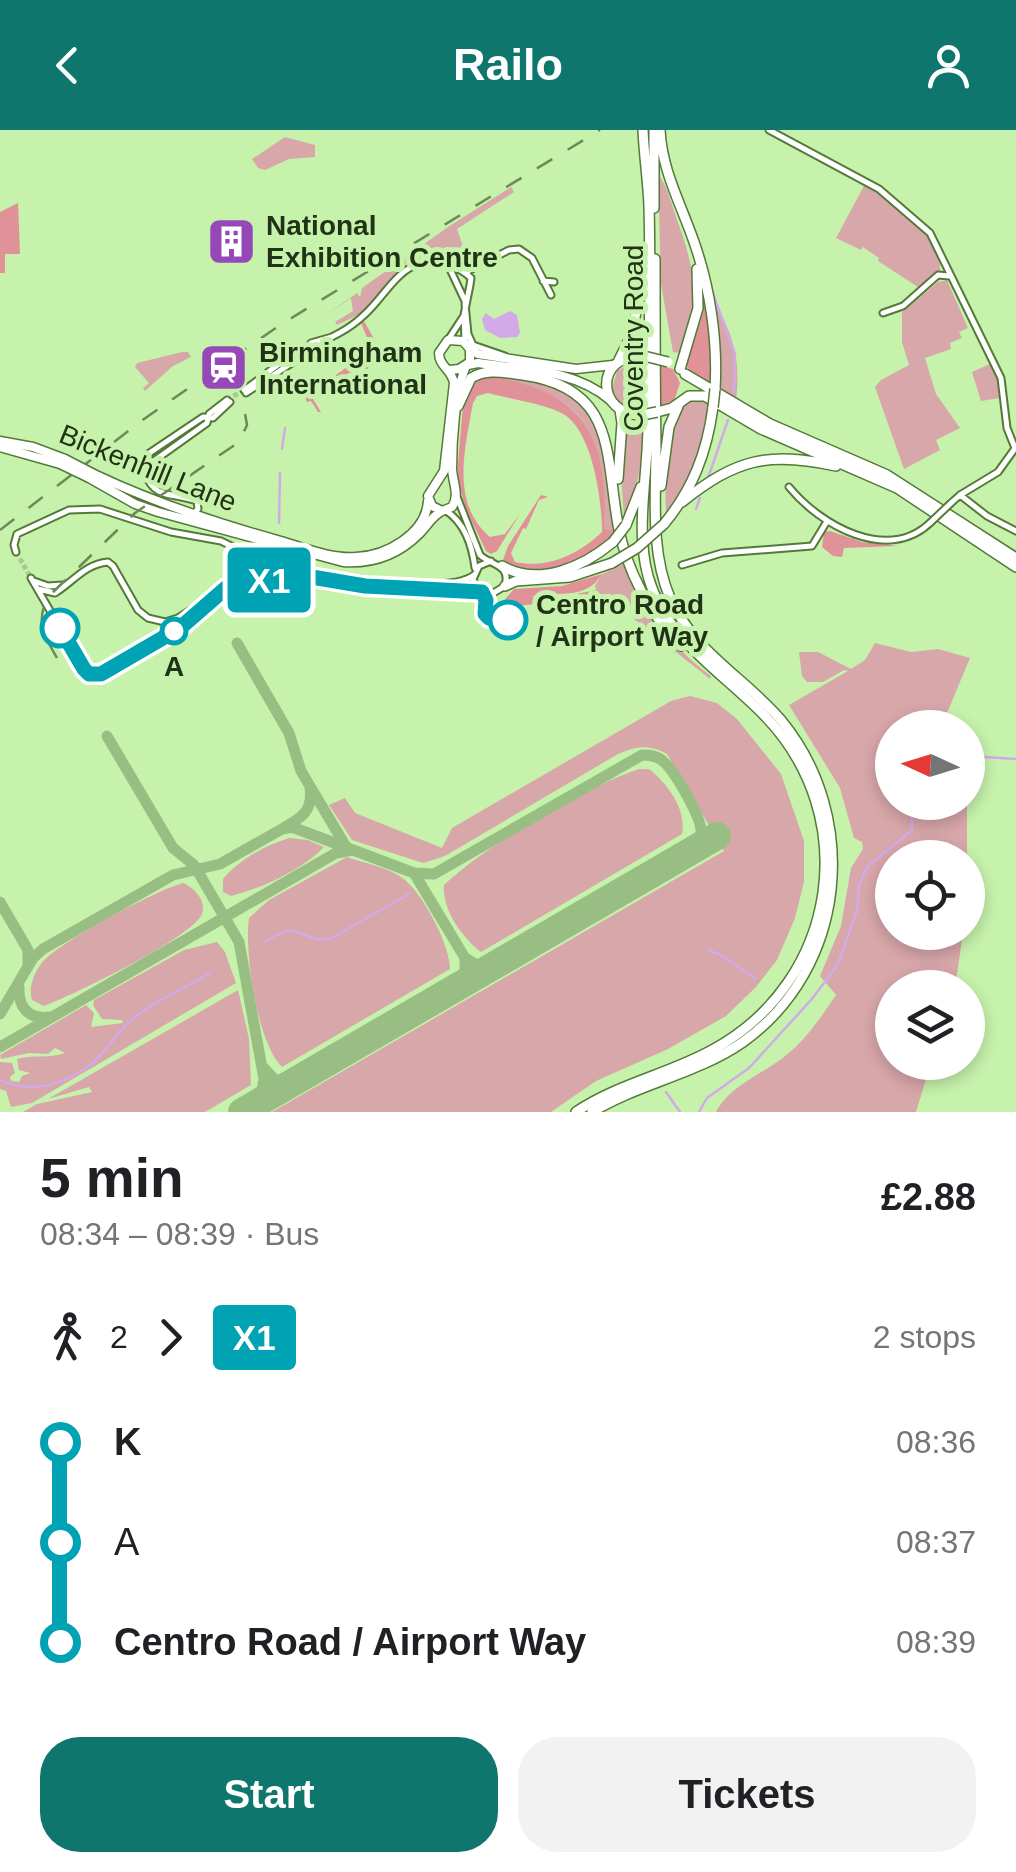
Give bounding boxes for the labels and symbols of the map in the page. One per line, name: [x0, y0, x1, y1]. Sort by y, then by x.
place label: National Exhibition Centre: [266, 210, 498, 273]
building icon: National Exhibition Centre: [205, 215, 257, 267]
street label: Coventry Road: [618, 245, 649, 431]
place label: Birmingham International: [259, 337, 427, 400]
station icon: Birmingham International: [198, 342, 250, 394]
street label: Bickenhill Lane: [55, 418, 241, 518]
line badge: X1: [224, 548, 314, 612]
place label: Centro Road / Airport Way: [536, 589, 709, 652]
marker: Centro Road / Airport Way: [489, 601, 527, 639]
unlabelled marker: [41, 609, 79, 647]
marker: A: [161, 618, 187, 644]
place label: A: [164, 651, 184, 682]
north arrow: [875, 710, 985, 820]

